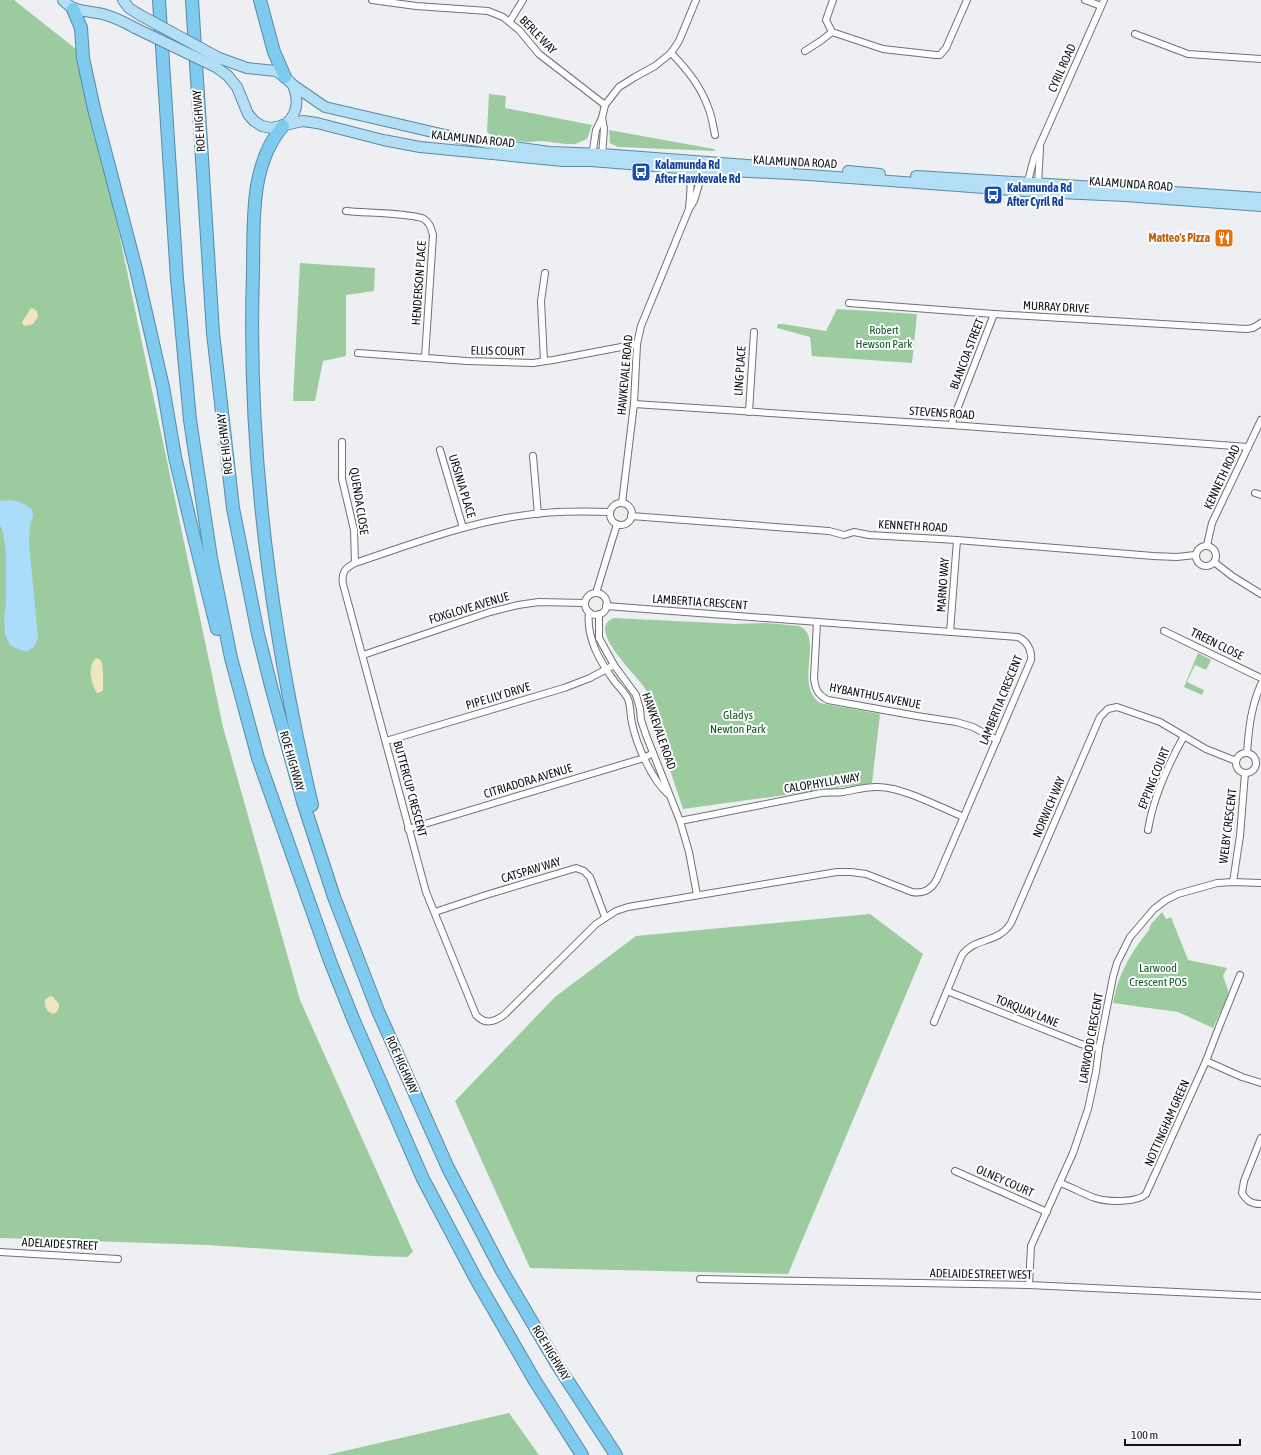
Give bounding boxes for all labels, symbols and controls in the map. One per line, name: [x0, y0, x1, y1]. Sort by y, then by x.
street label: BERLE WAY: [517, 13, 560, 57]
street label: CYRIL ROAD: [1045, 41, 1079, 94]
street label: ROE HIGHWAY: [190, 89, 208, 152]
street label: KALAMUNDA ROAD: [430, 128, 516, 150]
street label: KALAMUNDA ROAD: [753, 153, 838, 171]
place label: Kalamunda Rd After Hawkevale Rd: [654, 158, 741, 186]
bus stop icon: Kalamunda Rd After Hawkevale Rd: [630, 161, 652, 183]
street label: KALAMUNDA ROAD: [1089, 174, 1174, 194]
place label: Kalamunda Rd After Cyril Rd: [1006, 181, 1072, 209]
bus stop icon: Kalamunda Rd After Cyril Rd: [982, 184, 1004, 206]
restaurant icon: Matteo's Pizza: [1213, 227, 1235, 249]
place label: Matteo's Pizza: [1148, 231, 1210, 245]
street label: HENDERSON PLACE: [409, 240, 429, 326]
street label: MURRAY DRIVE: [1023, 298, 1089, 316]
street label: BLANCOA STREET: [947, 316, 987, 391]
park label: Robert Hewson Park: [856, 323, 913, 351]
street label: HAWKEVALE ROAD: [615, 334, 636, 416]
street label: ELLIS COURT: [471, 344, 526, 358]
street label: LING PLACE: [731, 346, 749, 396]
street label: STEVENS ROAD: [909, 404, 976, 422]
street label: ROE HIGHWAY: [214, 412, 236, 476]
street label: KENNETH ROAD: [1201, 442, 1243, 512]
street label: URSINIA PLACE: [446, 453, 478, 519]
street label: QUENDA CLOSE: [347, 467, 371, 535]
street label: KENNETH ROAD: [878, 517, 948, 535]
street label: MARNO WAY: [934, 557, 952, 613]
street label: FOXGLOVE AVENUE: [427, 589, 511, 627]
street label: LAMBERTIA CRESCENT: [652, 592, 749, 612]
street label: TREEN CLOSE: [1188, 625, 1246, 663]
street label: LAMBERTIA CRESCENT: [977, 652, 1026, 747]
street label: PIPE LILY DRIVE: [464, 680, 532, 712]
street label: HYBANTHUS AVENUE: [828, 680, 922, 712]
street label: HAWKEVALE ROAD: [639, 691, 679, 772]
park label: Gladys Newton Park: [710, 708, 767, 736]
street label: ROE HIGHWAY: [277, 729, 307, 793]
street label: BUTTERCUP CRESCENT: [390, 740, 430, 839]
street label: EPPING COURT: [1135, 744, 1173, 811]
street label: CITRIADORA AVENUE: [482, 761, 574, 801]
street label: CALOPHYLLA WAY: [783, 770, 862, 796]
street label: NORWICH WAY: [1030, 774, 1068, 840]
street label: WELBY CRESCENT: [1216, 787, 1240, 864]
street label: CATSPAW WAY: [500, 854, 563, 886]
park label: Larwood Crescent POS: [1129, 961, 1187, 989]
street label: LARWOOD CRESCENT: [1076, 991, 1106, 1084]
street label: TORQUAY LANE: [993, 992, 1061, 1030]
street label: ROE HIGHWAY: [383, 1034, 421, 1097]
street label: NOTTINGHAM GREEN: [1142, 1078, 1192, 1168]
street label: OLNEY COURT: [974, 1162, 1037, 1200]
street label: ADELAIDE STREET: [21, 1235, 99, 1253]
street label: ADELAIDE STREET WEST: [930, 1266, 1033, 1282]
street label: ROE HIGHWAY: [529, 1323, 573, 1384]
scale bar: [1125, 1421, 1240, 1447]
text: 100 m: [1131, 1428, 1158, 1442]

